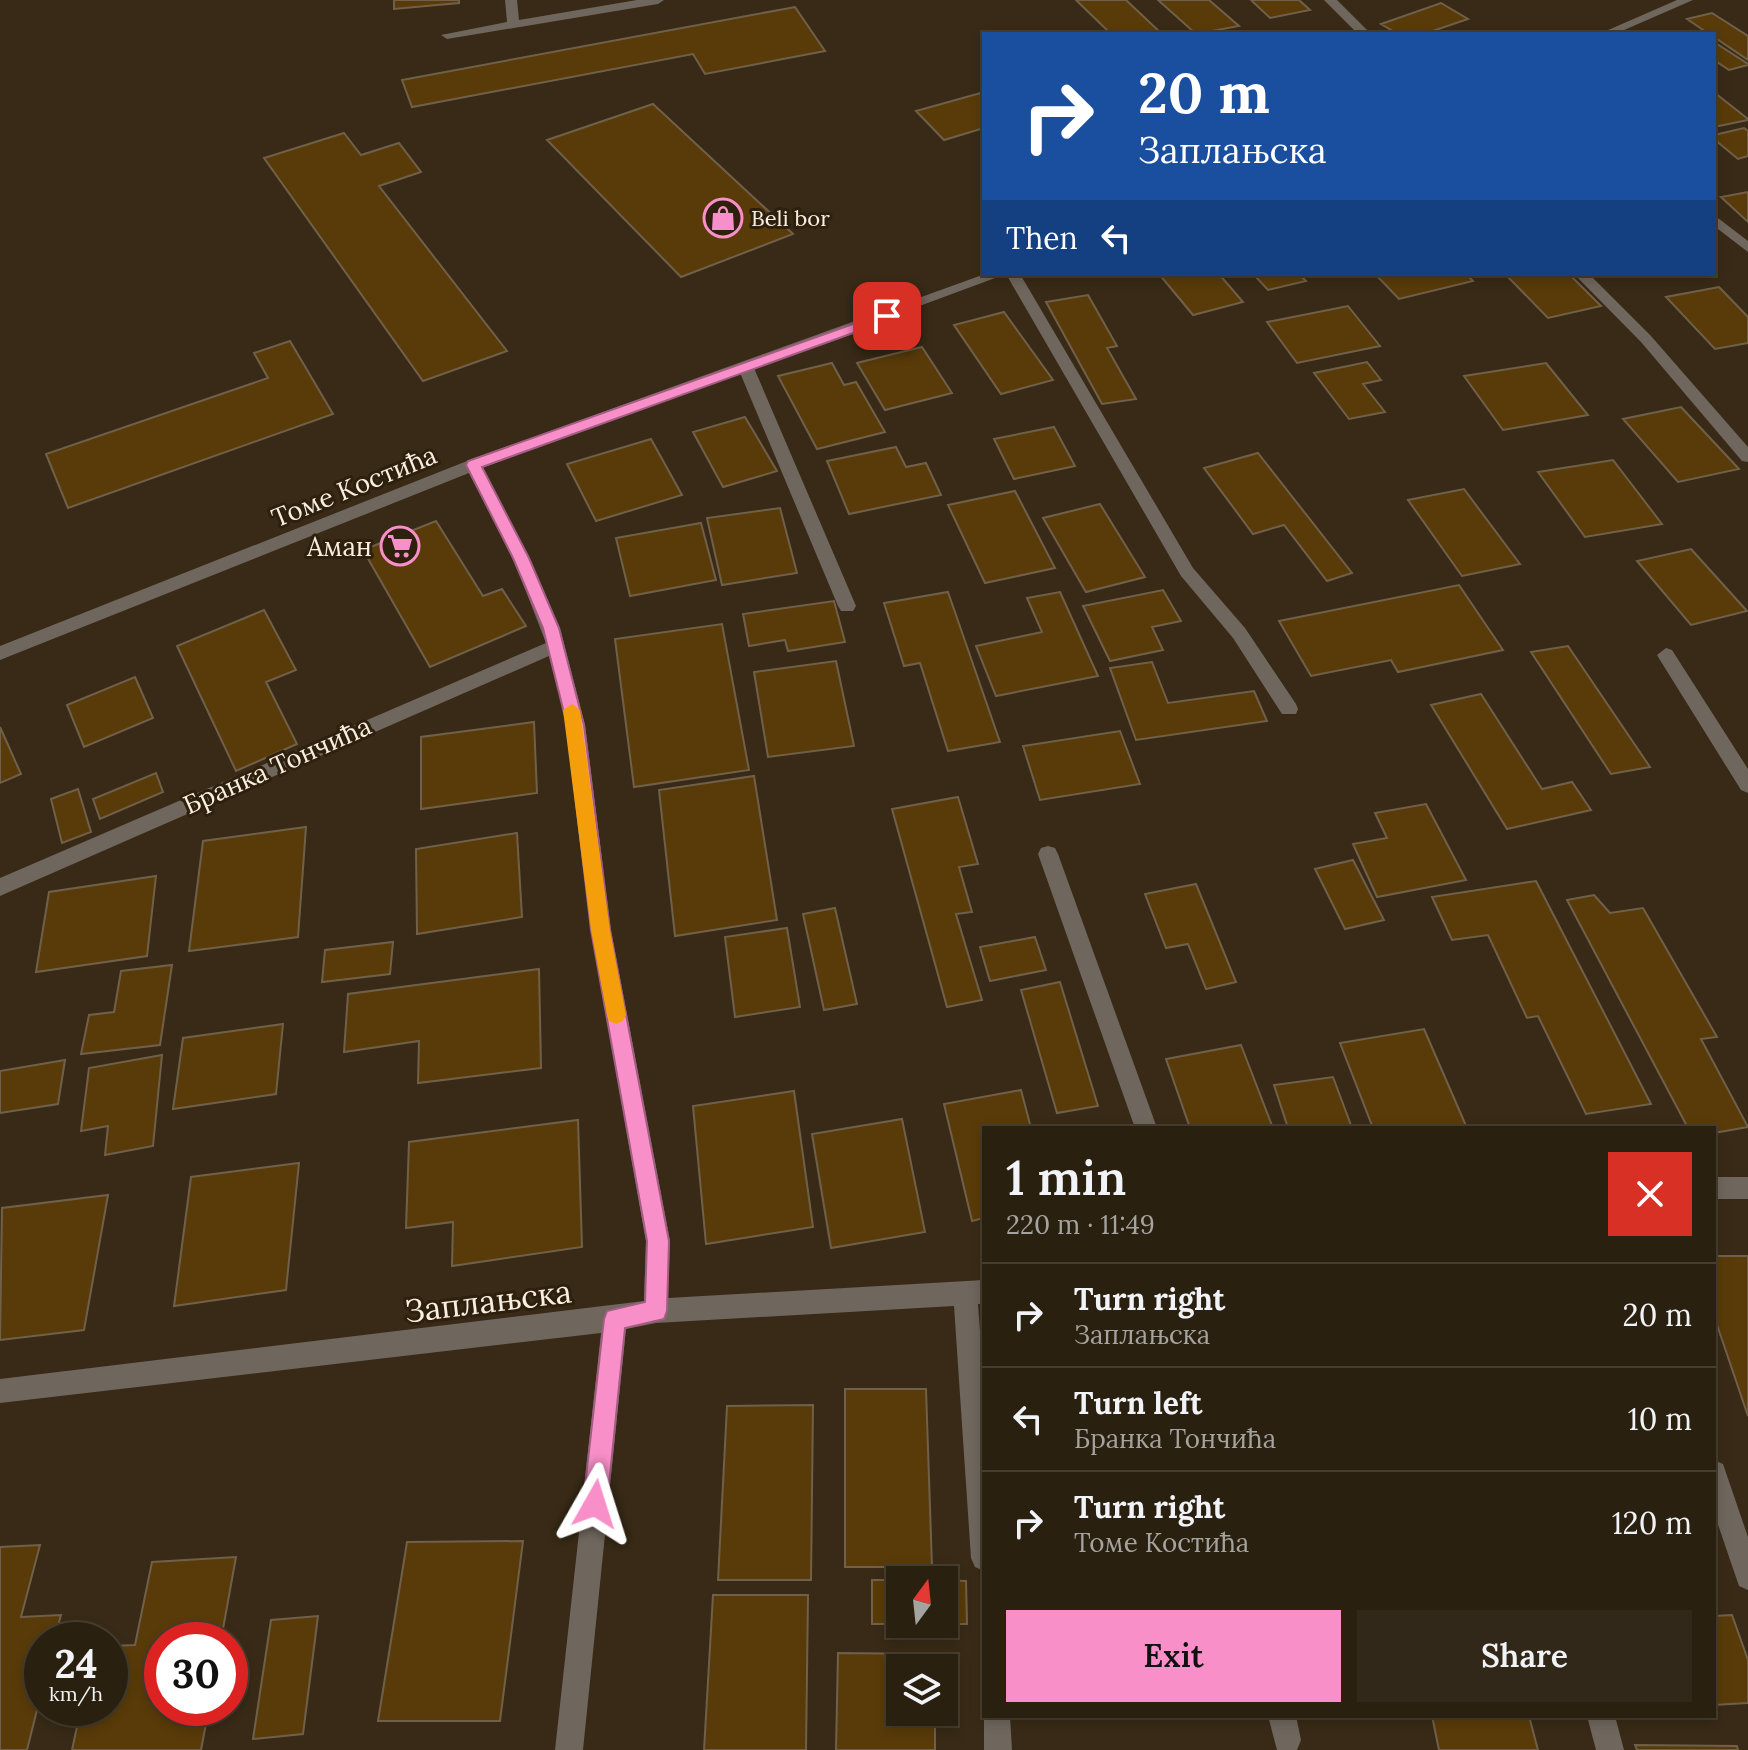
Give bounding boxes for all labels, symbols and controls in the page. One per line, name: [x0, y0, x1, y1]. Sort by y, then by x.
text: 20 m: [1138, 57, 1270, 128]
icon: right: [1006, 64, 1110, 168]
text: Заплањска: [1138, 127, 1327, 173]
shop icon: Beli bor: [702, 197, 744, 239]
place label: Beli bor: [751, 204, 830, 232]
icon: left: [1094, 216, 1138, 260]
text: Then: [1006, 219, 1078, 257]
pin: [853, 282, 921, 350]
icon: arrive: [865, 294, 909, 338]
street label: Томе Костића: [267, 438, 441, 534]
supermarket icon: Аман: [379, 525, 421, 567]
place label: Аман: [306, 530, 372, 563]
street label: Бранка Тончића: [178, 709, 376, 821]
text: 1 min: [1006, 1147, 1126, 1208]
button: close: [1608, 1152, 1692, 1236]
text: 220 m · 11:49: [1006, 1208, 1155, 1241]
street label: Заплањска: [402, 1270, 574, 1332]
text: Turn right: [1074, 1280, 1225, 1318]
icon: right: [1006, 1293, 1050, 1337]
text: 20 m: [1623, 1296, 1692, 1334]
text: Заплањска: [1074, 1318, 1210, 1351]
text: Turn left: [1074, 1384, 1202, 1422]
icon: left: [1006, 1397, 1050, 1441]
text: 10 m: [1628, 1400, 1692, 1438]
text: Бранка Тончића: [1074, 1422, 1276, 1455]
position arrow: [553, 1462, 637, 1546]
text: Turn right: [1074, 1488, 1225, 1526]
icon: right: [1006, 1501, 1050, 1545]
text: 120 m: [1612, 1504, 1692, 1542]
text: Томе Костића: [1074, 1526, 1249, 1559]
north arrow: [886, 1566, 958, 1638]
map controls: [886, 1566, 958, 1726]
button: Exit: [1006, 1610, 1341, 1702]
button: Share: [1357, 1610, 1692, 1702]
speed limit sign: 30: [144, 1622, 248, 1726]
text: 24: [54, 1638, 98, 1689]
button: layers: [886, 1654, 958, 1726]
text: km/h: [49, 1681, 103, 1706]

